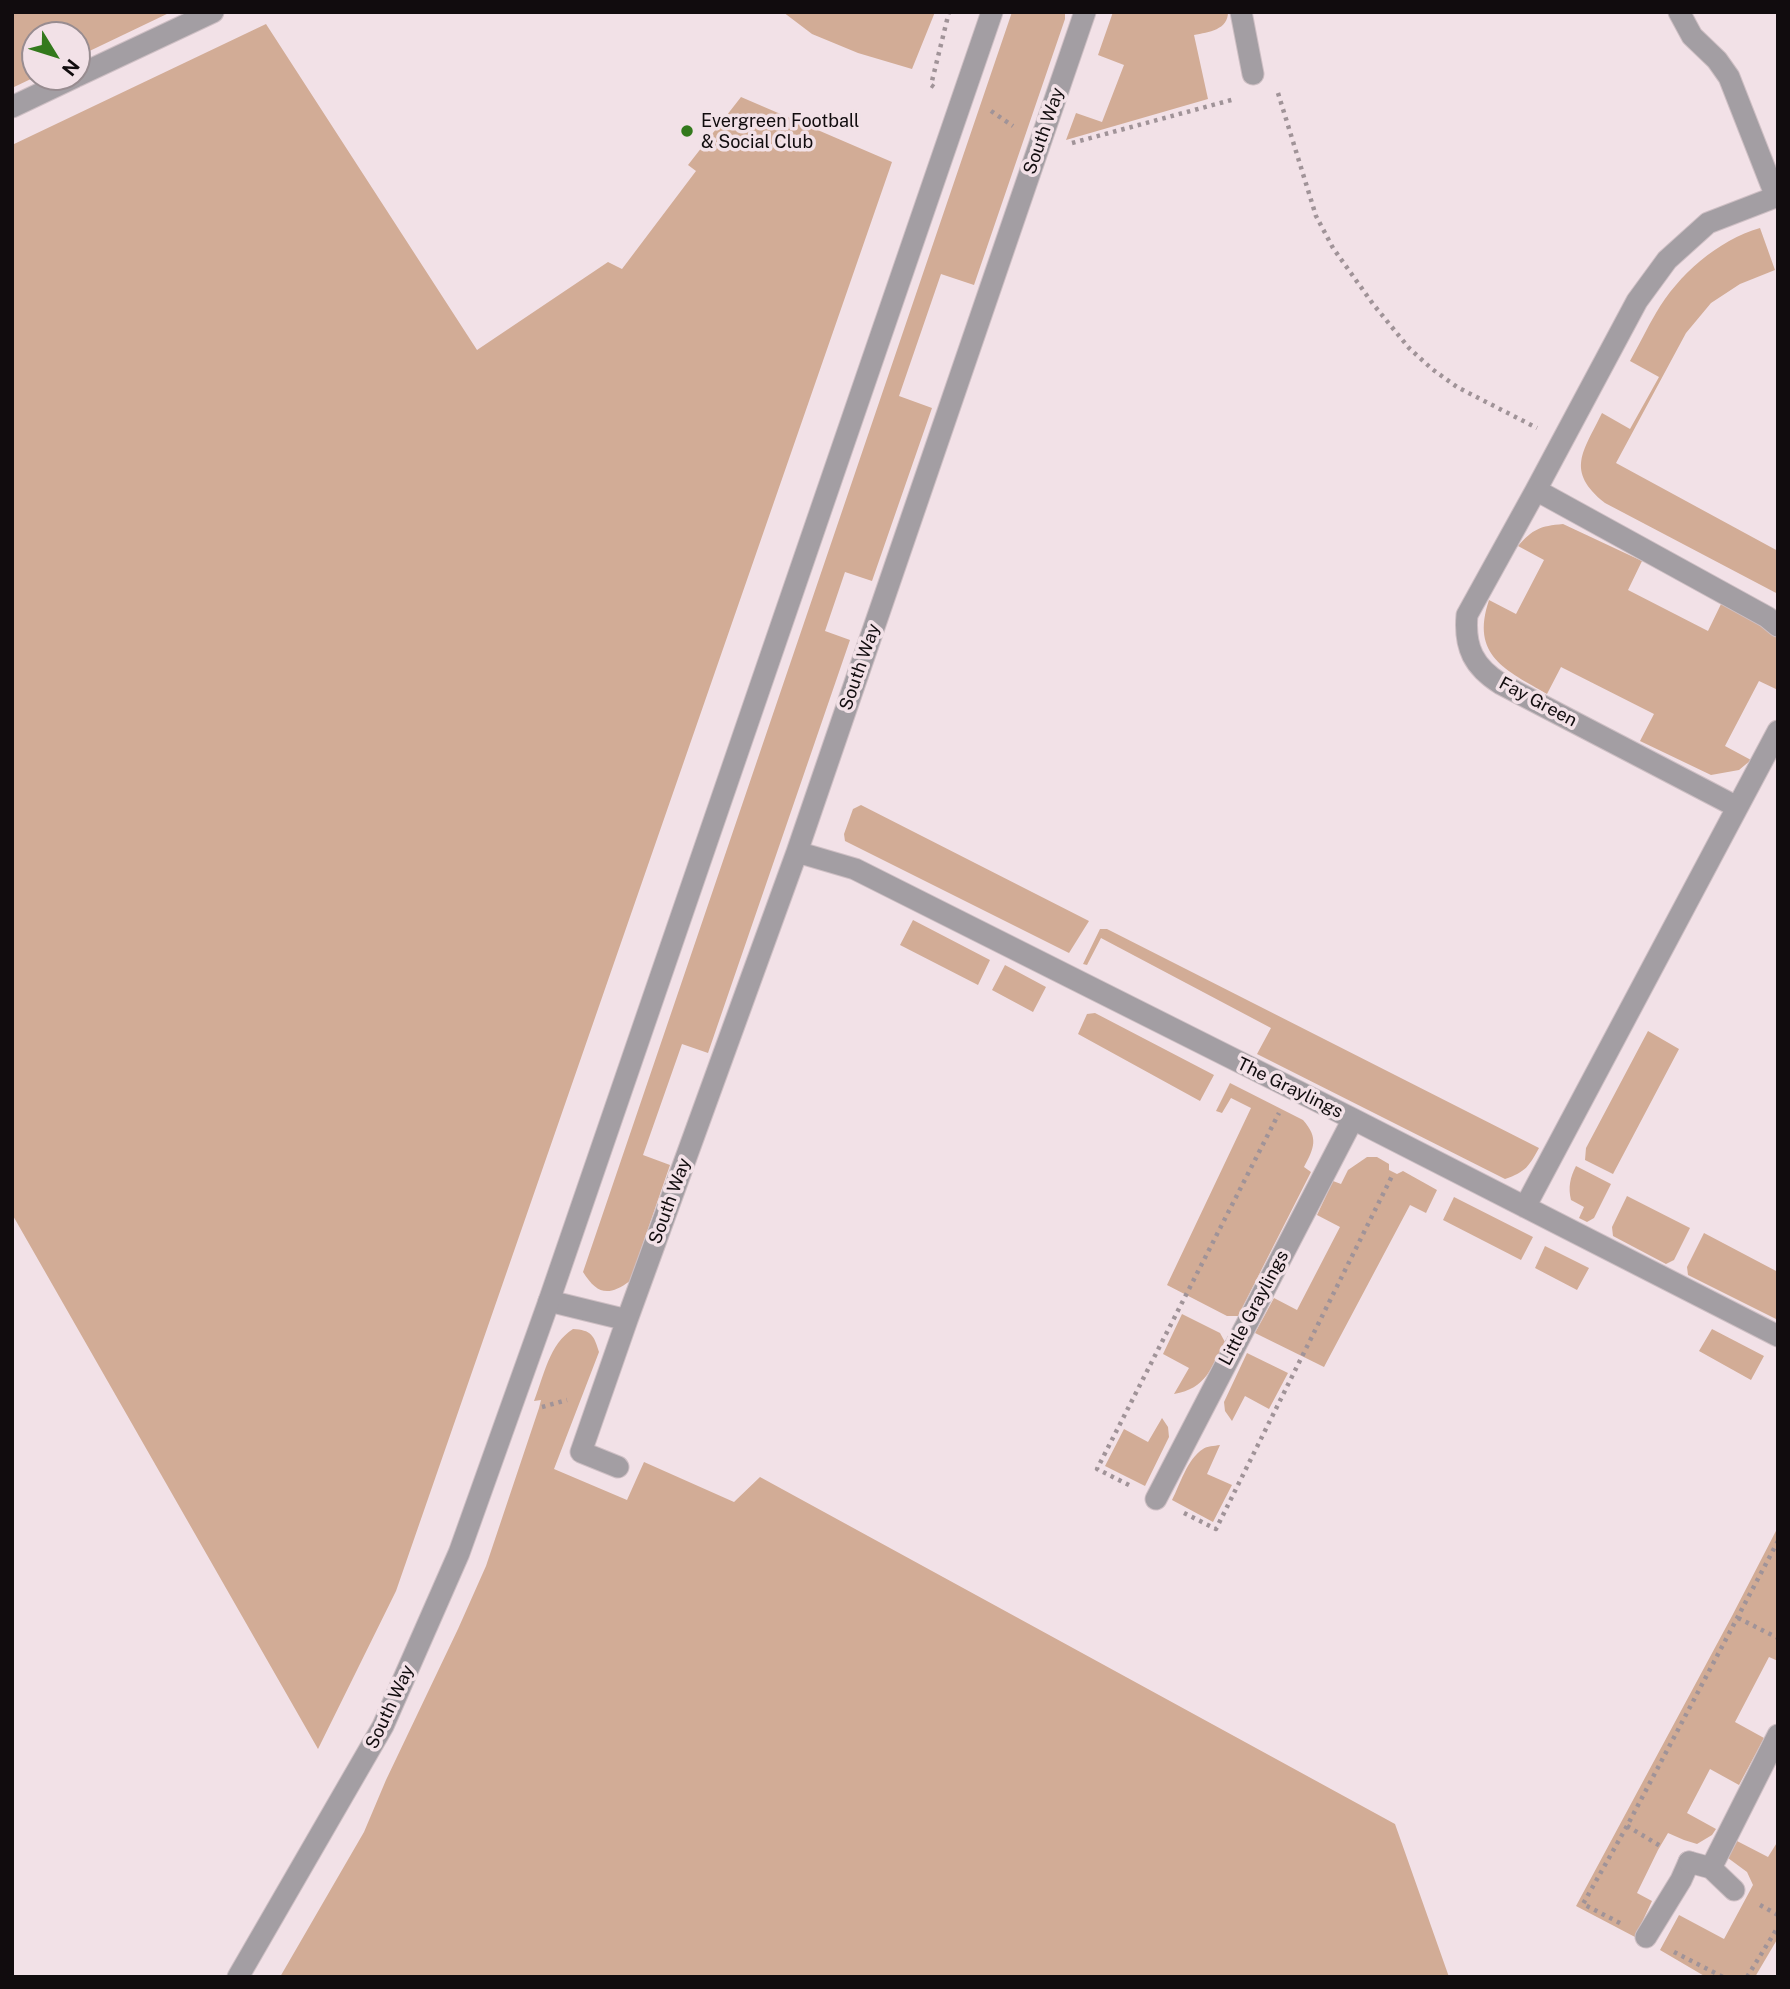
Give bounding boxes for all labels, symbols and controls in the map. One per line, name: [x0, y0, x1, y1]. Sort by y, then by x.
north arrow: [21, 21, 91, 91]
text: N: [58, 55, 84, 80]
street label: South Way: [1019, 85, 1069, 177]
place label: Evergreen Football & Social Club: [701, 110, 860, 152]
marker: Evergreen Football & Social Club: [679, 123, 695, 139]
street label: South Way: [835, 621, 885, 713]
street label: Fay Green: [1495, 673, 1581, 731]
street label: The Graylings: [1234, 1053, 1346, 1123]
street label: South Way: [644, 1155, 696, 1247]
street label: Little Graylings: [1215, 1247, 1293, 1369]
street label: South Way: [361, 1662, 419, 1752]

